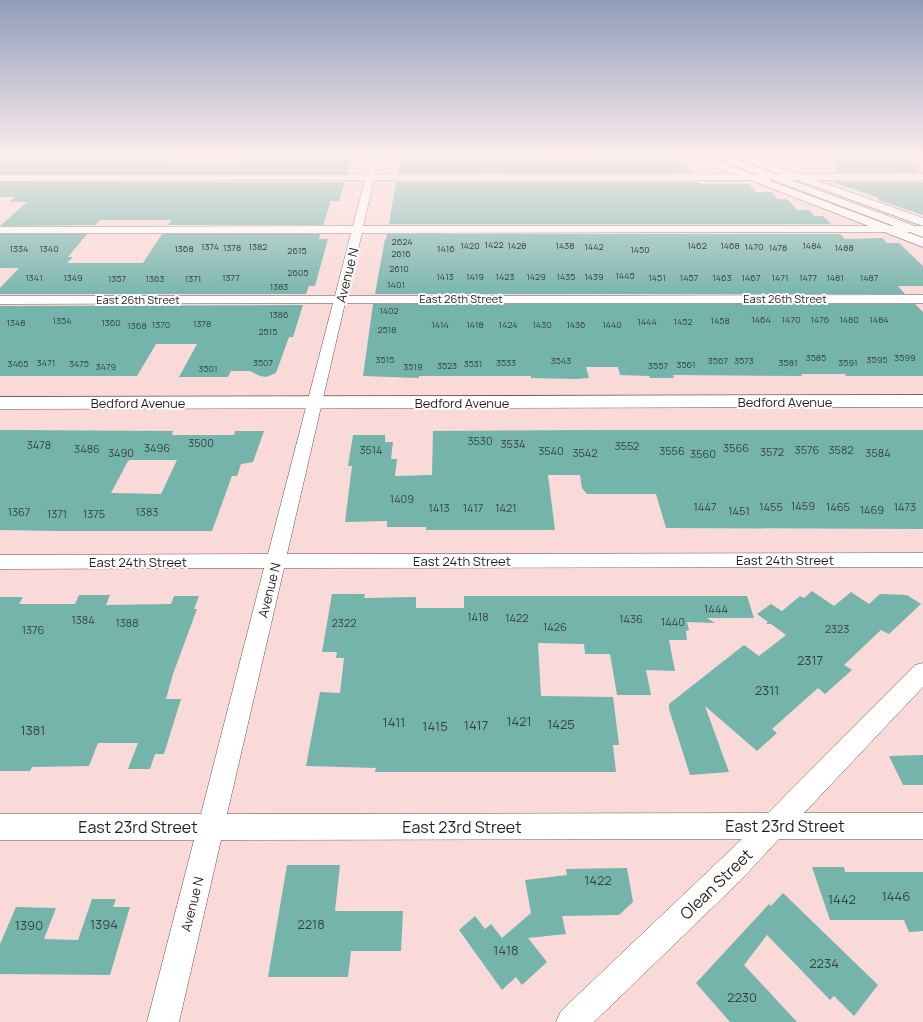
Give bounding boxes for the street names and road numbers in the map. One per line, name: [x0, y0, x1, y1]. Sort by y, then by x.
street label: Avenue N: [331, 246, 363, 304]
street label: East 26th Street: [419, 291, 503, 306]
street label: East 26th Street: [743, 291, 827, 306]
street label: East 26th Street: [96, 292, 180, 307]
street label: Bedford Avenue: [738, 393, 833, 411]
street label: Bedford Avenue: [91, 394, 186, 412]
street label: Bedford Avenue: [415, 394, 510, 412]
street label: East 24th Street: [736, 551, 834, 569]
street label: East 24th Street: [413, 552, 511, 570]
street label: East 24th Street: [89, 553, 187, 571]
street label: Avenue N: [253, 561, 285, 619]
street label: East 23rd Street: [725, 815, 845, 837]
street label: East 23rd Street: [78, 816, 198, 838]
street label: East 23rd Street: [402, 816, 522, 838]
street label: Olean Street: [675, 844, 757, 924]
street label: Avenue N: [176, 875, 208, 933]

